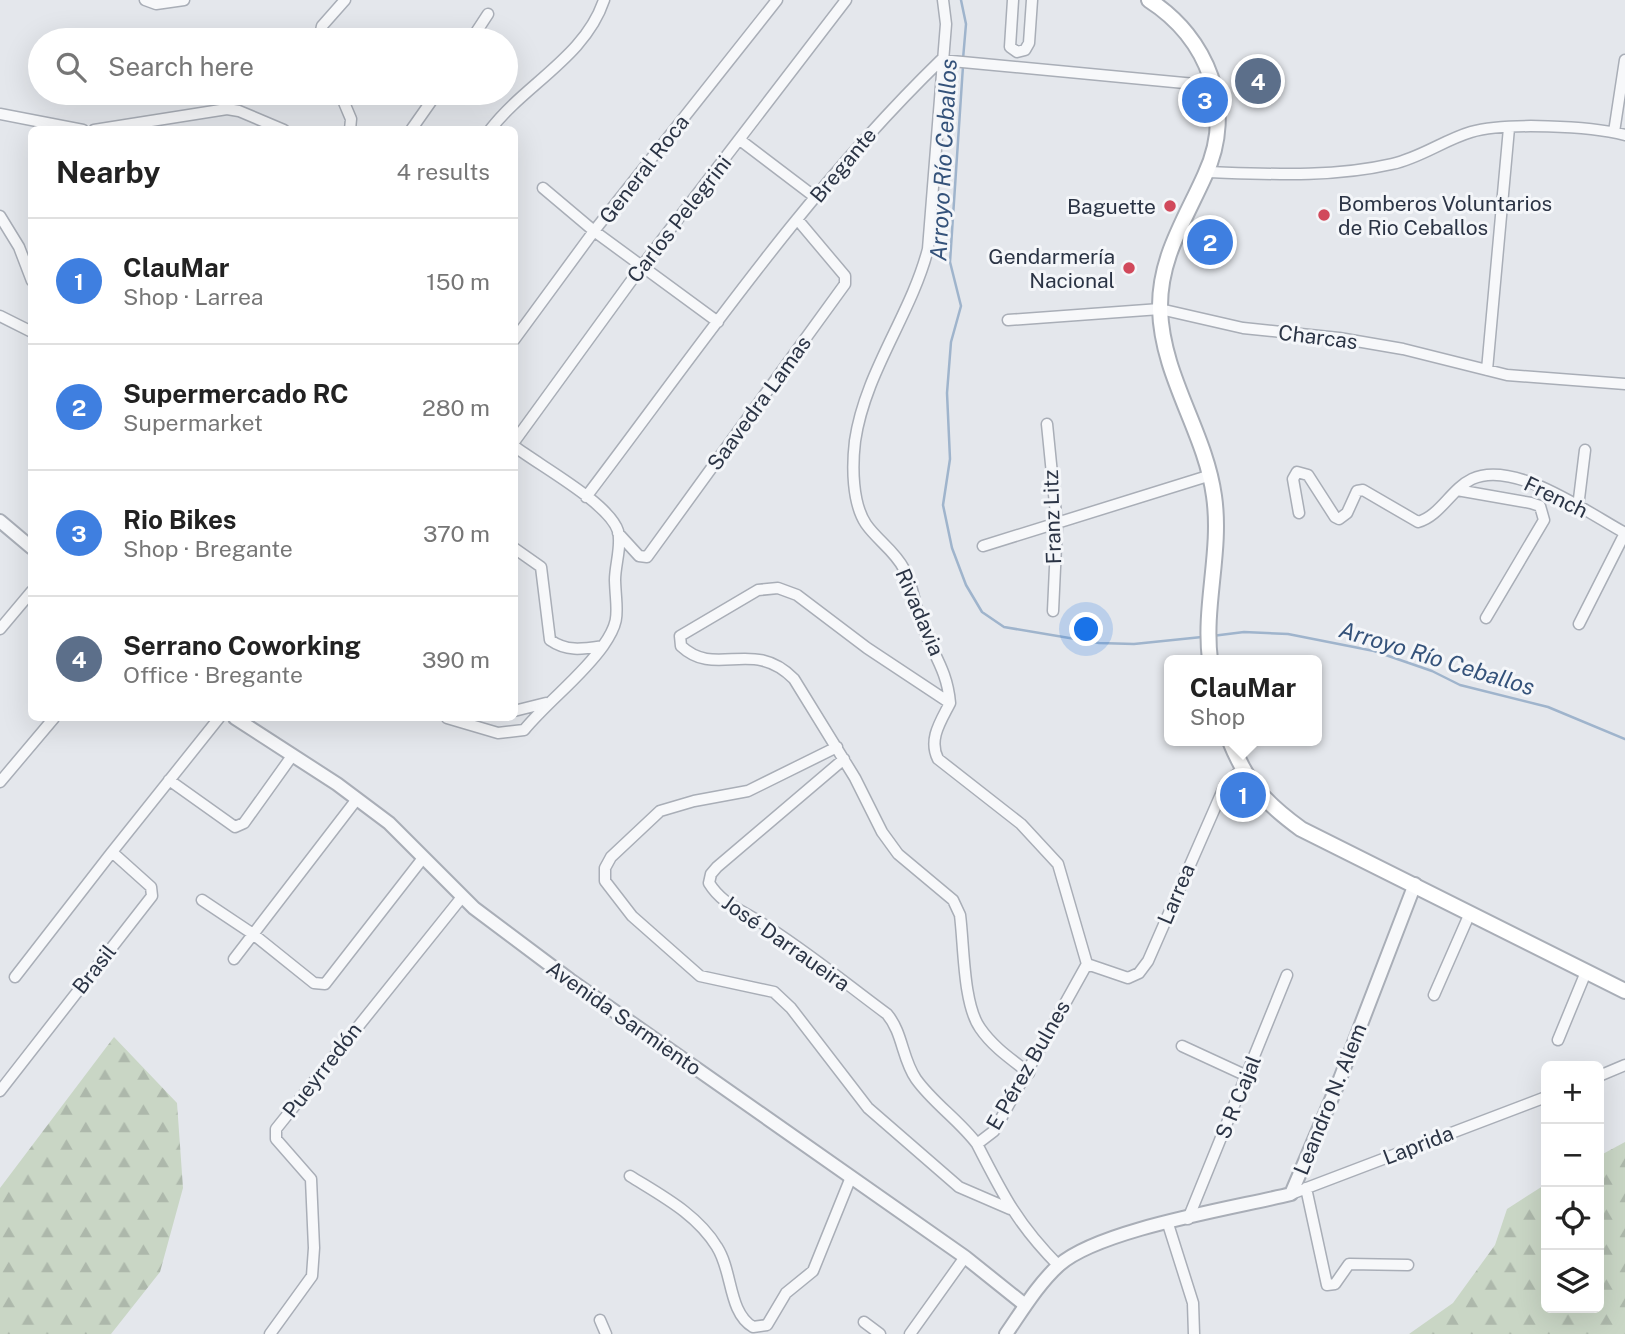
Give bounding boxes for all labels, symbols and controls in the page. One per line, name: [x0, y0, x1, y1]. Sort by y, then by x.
search box: [28, 28, 518, 105]
icon: search: [52, 48, 90, 86]
text: Search here: [108, 51, 254, 82]
pin: 4: [1235, 55, 1281, 107]
water label: Arroyo Río Ceballos: [924, 58, 962, 262]
pin: 3: [1182, 74, 1228, 126]
street label: General Roca: [594, 110, 694, 228]
street label: Bregante: [805, 123, 881, 207]
street label: Carlos Pelegrini: [622, 151, 736, 287]
text: Nearby: [56, 154, 160, 190]
text: 4 results: [396, 158, 490, 185]
place label: Bomberos Voluntarios de Rio Ceballos: [1338, 191, 1552, 240]
place label: Baguette: [1067, 194, 1156, 219]
marker: Baguette: [1162, 198, 1178, 214]
marker: Bomberos Voluntarios de Rio Ceballos: [1316, 207, 1332, 223]
pin: 2: [1187, 216, 1233, 268]
place label: Gendarmería Nacional: [988, 244, 1115, 293]
text: ClauMar: [123, 252, 230, 283]
marker: Gendarmería Nacional: [1121, 260, 1137, 276]
text: 1: [74, 268, 84, 295]
text: 150 m: [426, 268, 490, 295]
text: Shop · Larrea: [123, 283, 264, 310]
street label: Charcas: [1277, 320, 1359, 354]
street label: Saavedra Lamas: [702, 331, 816, 475]
text: Supermercado RC: [123, 378, 349, 409]
text: 2: [72, 394, 86, 421]
text: 280 m: [422, 394, 490, 421]
text: Supermarket: [123, 409, 263, 436]
street label: Franz Litz: [1038, 469, 1066, 565]
street label: French: [1520, 471, 1592, 523]
text: Rio Bikes: [123, 504, 237, 535]
text: 3: [71, 520, 87, 547]
text: 370 m: [423, 520, 490, 547]
text: Shop · Bregante: [123, 535, 293, 562]
street label: Rivadavia: [890, 565, 950, 659]
your location: [1069, 612, 1103, 646]
water label: Arroyo Río Ceballos: [1336, 615, 1538, 701]
text: Serrano Coworking: [123, 630, 361, 661]
text: 4: [71, 646, 87, 673]
text: 390 m: [422, 646, 490, 673]
popup: [1164, 655, 1322, 746]
text: Office · Bregante: [123, 661, 303, 688]
text: ClauMar: [1190, 672, 1296, 703]
text: Shop: [1190, 703, 1245, 730]
pin: 1: [1220, 769, 1266, 821]
street label: Larrea: [1152, 860, 1200, 928]
street label: José Darraueira: [717, 890, 855, 996]
street label: Brasil: [67, 939, 121, 999]
street label: Avenida Sarmiento: [542, 955, 706, 1081]
street label: E Pérez Bulnes: [981, 996, 1075, 1134]
street label: Pueyrredón: [277, 1018, 367, 1122]
street label: Leandro N. Alem: [1288, 1020, 1372, 1178]
street label: S R Cajal: [1210, 1052, 1266, 1142]
map controls: [1541, 1061, 1604, 1313]
button: +: [1541, 1061, 1604, 1124]
street label: Laprida: [1379, 1120, 1457, 1170]
button: −: [1541, 1124, 1604, 1187]
button: locate: [1541, 1187, 1604, 1250]
button: layers: [1541, 1250, 1604, 1313]

